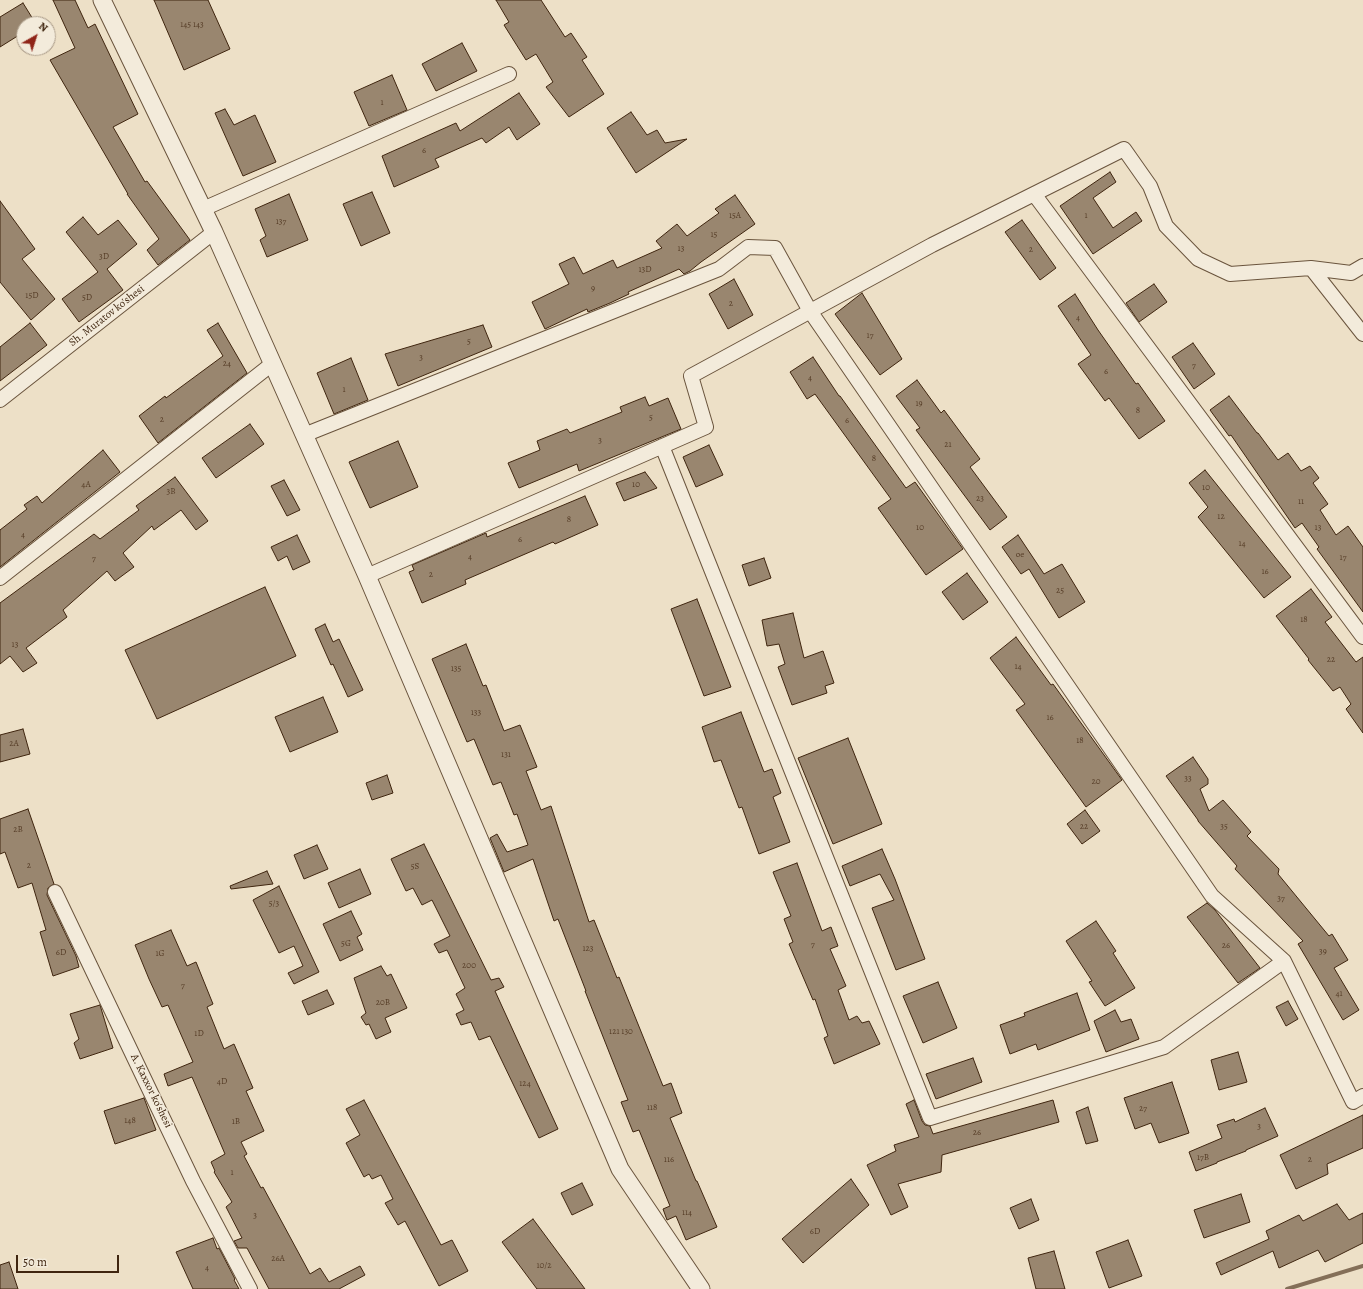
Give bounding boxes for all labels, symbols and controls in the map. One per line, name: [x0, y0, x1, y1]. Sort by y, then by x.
north arrow: [16, 16, 56, 56]
text: N: [35, 19, 51, 35]
house number: 145 143: [180, 20, 204, 30]
house number: 1: [380, 98, 384, 108]
house number: 6: [422, 146, 426, 156]
house number: 15A: [729, 211, 741, 221]
house number: 1: [1084, 211, 1088, 221]
house number: 137: [276, 217, 286, 227]
house number: 15: [711, 230, 717, 240]
house number: 13: [678, 244, 684, 254]
house number: 2: [1029, 245, 1033, 255]
house number: 3D: [99, 252, 109, 262]
house number: 13D: [638, 265, 652, 275]
street label: Sh. Muratov ko'shesi: [67, 282, 147, 350]
house number: 9: [591, 284, 595, 294]
house number: 15D: [25, 291, 39, 301]
house number: 5D: [82, 293, 92, 303]
house number: 2: [729, 299, 733, 309]
house number: 4: [1076, 313, 1080, 323]
house number: 17: [867, 331, 873, 341]
house number: 5: [467, 337, 471, 347]
house number: 3: [419, 353, 423, 363]
house number: 24: [223, 359, 231, 369]
house number: 7: [1192, 361, 1196, 371]
house number: 6: [1104, 367, 1108, 377]
house number: 4: [808, 373, 812, 383]
house number: 1: [342, 385, 346, 395]
house number: 19: [915, 399, 923, 409]
house number: 8: [1136, 406, 1140, 416]
house number: 5: [649, 413, 653, 423]
house number: 2: [160, 415, 164, 425]
house number: 6: [845, 416, 849, 426]
house number: 3: [598, 436, 602, 446]
house number: 21: [944, 440, 952, 450]
house number: 8: [872, 454, 876, 464]
house number: 4A: [81, 480, 91, 490]
house number: 10: [632, 480, 640, 490]
house number: 10: [1202, 483, 1210, 493]
house number: 3B: [166, 487, 176, 497]
house number: 23: [976, 494, 984, 504]
house number: 11: [1298, 497, 1304, 507]
house number: 12: [1217, 512, 1225, 522]
house number: 8: [567, 515, 571, 525]
house number: 10: [916, 523, 924, 533]
house number: 13: [1315, 523, 1321, 533]
house number: 4: [21, 530, 25, 540]
house number: 6: [518, 535, 522, 545]
house number: 14: [1238, 539, 1246, 549]
house number: oe: [1016, 550, 1024, 560]
house number: 4: [468, 552, 472, 562]
house number: 17: [1340, 553, 1346, 563]
house number: 7: [92, 554, 96, 564]
house number: 16: [1261, 567, 1269, 577]
house number: 2: [429, 570, 433, 580]
house number: 25: [1056, 586, 1064, 596]
house number: 18: [1300, 615, 1308, 625]
house number: 13: [12, 640, 18, 650]
house number: 22: [1327, 655, 1335, 665]
house number: 14: [1014, 662, 1022, 672]
house number: 135: [451, 664, 461, 674]
house number: 133: [471, 708, 481, 718]
house number: 16: [1046, 713, 1054, 723]
house number: 18: [1076, 736, 1084, 746]
house number: 2A: [9, 739, 19, 749]
house number: 131: [501, 750, 511, 760]
house number: 33: [1184, 774, 1192, 784]
house number: 20: [1091, 777, 1101, 787]
house number: 22: [1080, 822, 1088, 832]
house number: 35: [1220, 822, 1228, 832]
house number: 2B: [13, 825, 23, 835]
house number: 2: [27, 861, 31, 871]
house number: 5S: [411, 862, 419, 872]
house number: 37: [1277, 894, 1285, 904]
house number: 5/3: [269, 899, 279, 909]
house number: 5G: [341, 939, 351, 949]
house number: 7: [811, 940, 815, 950]
house number: 26: [1222, 941, 1230, 951]
house number: 123: [582, 944, 594, 954]
house number: 39: [1319, 947, 1327, 957]
house number: 6D: [56, 948, 66, 958]
house number: 1G: [155, 949, 165, 959]
house number: 200: [462, 961, 476, 971]
house number: 7: [181, 981, 185, 991]
house number: 41: [1335, 989, 1343, 999]
house number: 20B: [376, 998, 390, 1008]
house number: 121 130: [609, 1027, 633, 1037]
house number: 1D: [194, 1029, 204, 1039]
street label: A. Kaxxor ko'shesi: [127, 1052, 175, 1130]
house number: 4D: [217, 1077, 227, 1087]
house number: 124: [519, 1079, 531, 1089]
house number: 118: [647, 1103, 657, 1113]
house number: 27: [1139, 1104, 1147, 1114]
house number: 148: [124, 1116, 136, 1126]
house number: 1B: [232, 1117, 240, 1127]
house number: 3: [1257, 1122, 1261, 1132]
house number: 26: [973, 1128, 981, 1138]
house number: 17B: [1197, 1153, 1209, 1163]
house number: 116: [664, 1155, 674, 1165]
house number: 2: [1308, 1155, 1312, 1165]
house number: 1: [230, 1168, 234, 1178]
house number: 114: [682, 1208, 692, 1218]
house number: 3: [253, 1211, 257, 1221]
house number: 6D: [810, 1227, 820, 1237]
scale bar: [18, 1247, 121, 1273]
text: 50 m: [23, 1254, 47, 1270]
house number: 26A: [271, 1254, 285, 1264]
house number: 10/2: [536, 1261, 552, 1271]
house number: 4: [205, 1263, 209, 1273]

